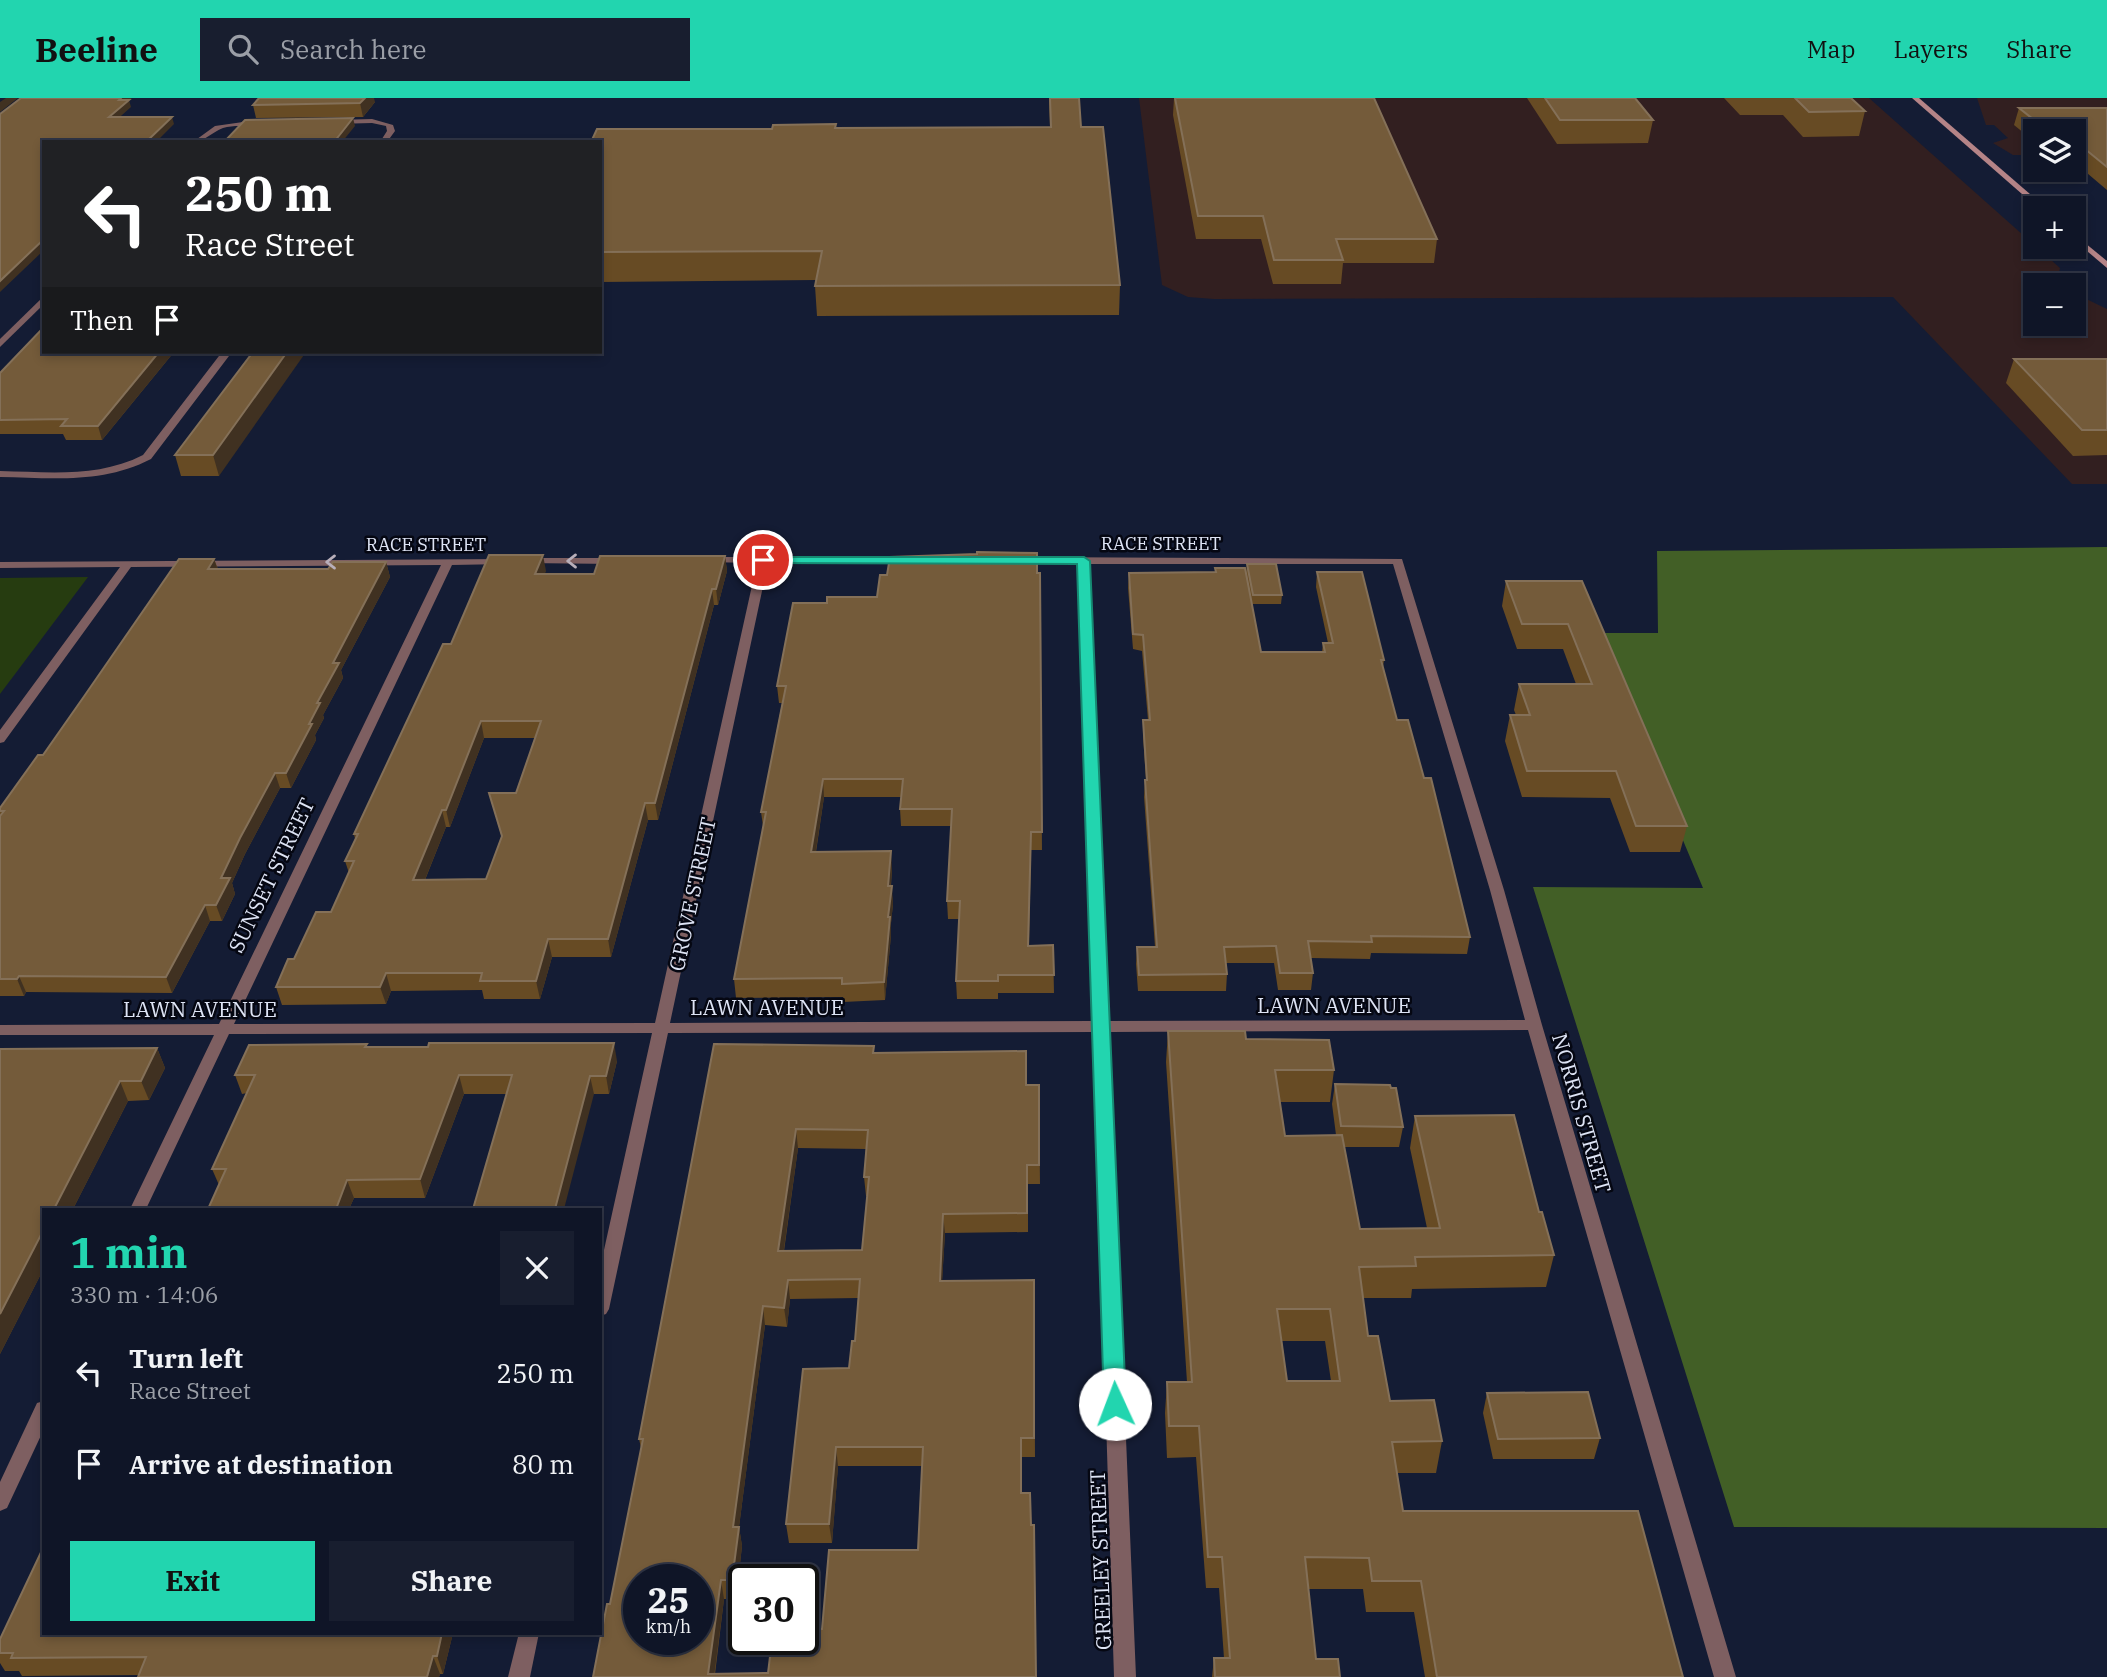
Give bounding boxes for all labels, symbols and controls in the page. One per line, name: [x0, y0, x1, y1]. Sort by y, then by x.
search box: [200, 18, 690, 81]
text: Beeline: [35, 28, 158, 71]
icon: search: [224, 30, 262, 68]
text: Search here: [280, 32, 426, 66]
text: Map: [1807, 33, 1855, 65]
text: Layers: [1893, 33, 1968, 65]
text: Share: [2006, 33, 2072, 65]
map controls: [2023, 119, 2086, 336]
button: layers: [2023, 119, 2086, 182]
text: 250 m: [185, 161, 332, 224]
icon: left: [70, 168, 161, 259]
button: +: [2023, 196, 2086, 259]
text: Race Street: [185, 223, 355, 265]
button: −: [2023, 273, 2086, 336]
icon: arrive: [148, 301, 186, 339]
text: Then: [70, 303, 134, 337]
pin: [733, 530, 793, 590]
street label: RACE STREET: [1101, 532, 1222, 555]
street label: RACE STREET: [366, 533, 487, 556]
icon: arrive: [744, 541, 782, 579]
one-way arrow: [566, 553, 577, 569]
one-way arrow: [325, 554, 335, 570]
street label: SUNSET STREET: [221, 793, 321, 957]
street label: GROVE STREET: [662, 815, 722, 973]
street label: LAWN AVENUE: [1257, 991, 1411, 1019]
street label: LAWN AVENUE: [690, 993, 844, 1021]
street label: LAWN AVENUE: [123, 995, 277, 1023]
street label: NORRIS STREET: [1546, 1030, 1618, 1196]
text: 1 min: [70, 1225, 188, 1280]
button: close: [500, 1231, 574, 1305]
text: 330 m · 14:06: [70, 1279, 219, 1309]
text: Turn left: [129, 1341, 243, 1375]
icon: left: [70, 1354, 108, 1392]
text: 250 m: [496, 1356, 574, 1390]
position arrow: [1078, 1367, 1152, 1441]
text: Race Street: [129, 1375, 251, 1405]
icon: arrive: [70, 1445, 108, 1483]
text: Arrive at destination: [129, 1447, 393, 1481]
text: 80 m: [512, 1447, 574, 1481]
street label: GREELEY STREET: [1083, 1469, 1117, 1651]
button: Exit: [70, 1541, 315, 1621]
button: Share: [329, 1541, 574, 1621]
speed limit sign: 30: [728, 1564, 819, 1655]
text: 25: [647, 1577, 690, 1623]
text: km/h: [646, 1615, 691, 1638]

